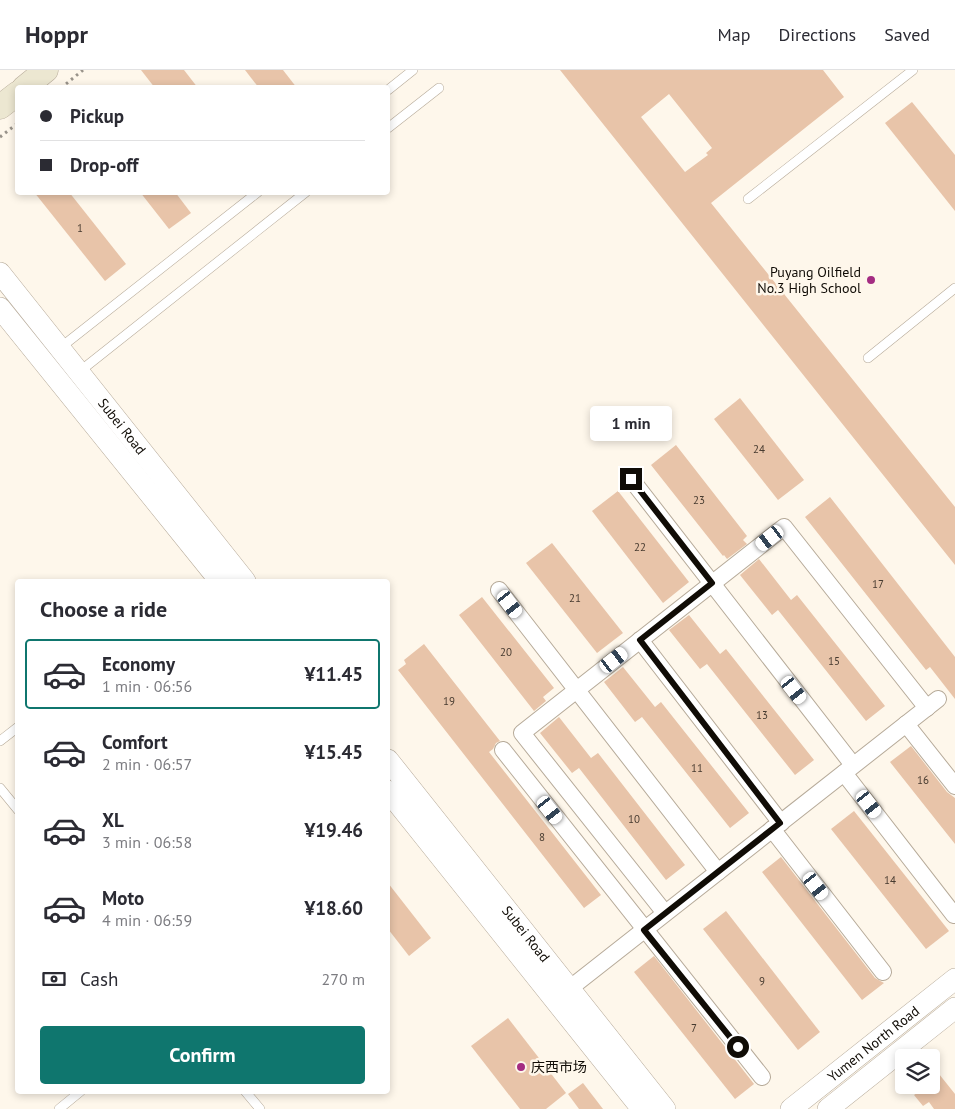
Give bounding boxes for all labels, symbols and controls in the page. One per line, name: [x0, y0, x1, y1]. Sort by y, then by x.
text: Hoppr: [25, 19, 88, 50]
text: Map: [718, 23, 750, 46]
text: Directions: [778, 23, 856, 46]
text: Saved: [884, 23, 930, 46]
text: Pickup: [70, 104, 124, 128]
text: Drop-off: [70, 153, 138, 177]
house number: 1: [77, 221, 83, 235]
place label: Puyang Oilfield No.3 High School: [757, 263, 861, 297]
marker: Puyang Oilfield No.3 High School: [865, 274, 877, 286]
street label: Subei Road: [94, 395, 150, 458]
callout: 1 min: [590, 406, 672, 442]
text: 1 min: [611, 413, 651, 433]
house number: 24: [753, 442, 765, 456]
route end: [620, 468, 642, 490]
house number: 23: [693, 493, 705, 507]
car: [753, 523, 786, 553]
house number: 22: [634, 540, 646, 554]
house number: 17: [872, 577, 884, 591]
car: [494, 588, 525, 620]
house number: 21: [569, 591, 581, 605]
text: Choose a ride: [40, 595, 167, 623]
house number: 20: [500, 645, 512, 659]
car: [597, 645, 630, 675]
icon: car: [42, 652, 87, 697]
text: Economy: [102, 652, 175, 676]
house number: 15: [828, 654, 840, 668]
text: ¥11.45: [304, 662, 363, 686]
car: [778, 674, 809, 706]
text: 1 min · 06:56: [102, 676, 192, 696]
house number: 19: [443, 694, 455, 708]
house number: 13: [756, 708, 768, 722]
icon: car: [42, 730, 87, 775]
text: Comfort: [102, 730, 168, 754]
text: ¥15.45: [304, 740, 363, 764]
text: 2 min · 06:57: [102, 754, 192, 774]
house number: 11: [691, 761, 703, 775]
house number: 16: [917, 773, 929, 787]
car: [853, 788, 884, 820]
car: [534, 794, 565, 826]
icon: car: [42, 808, 87, 853]
text: XL: [102, 808, 124, 832]
house number: 10: [628, 812, 640, 826]
text: ¥19.46: [304, 818, 363, 842]
house number: 8: [539, 830, 545, 844]
text: 3 min · 06:58: [102, 832, 192, 852]
car: [800, 870, 831, 902]
house number: 14: [884, 873, 896, 887]
icon: car: [42, 886, 87, 931]
text: Moto: [102, 886, 144, 910]
text: ¥18.60: [304, 896, 363, 920]
street label: Subei Road: [498, 902, 554, 966]
text: 4 min · 06:59: [102, 910, 192, 930]
icon: cash: [40, 965, 68, 993]
text: Cash: [80, 967, 118, 991]
text: 270 m: [322, 969, 365, 989]
house number: 9: [759, 974, 765, 988]
street label: Yumen North Road: [824, 1002, 923, 1086]
house number: 7: [691, 1021, 697, 1035]
button: Confirm: [40, 1026, 365, 1084]
route start: [727, 1036, 749, 1058]
map controls: [895, 1049, 940, 1094]
button: layers: [895, 1049, 940, 1094]
place label: 庆西市场: [531, 1058, 587, 1076]
marker: 庆西市场: [515, 1061, 527, 1073]

